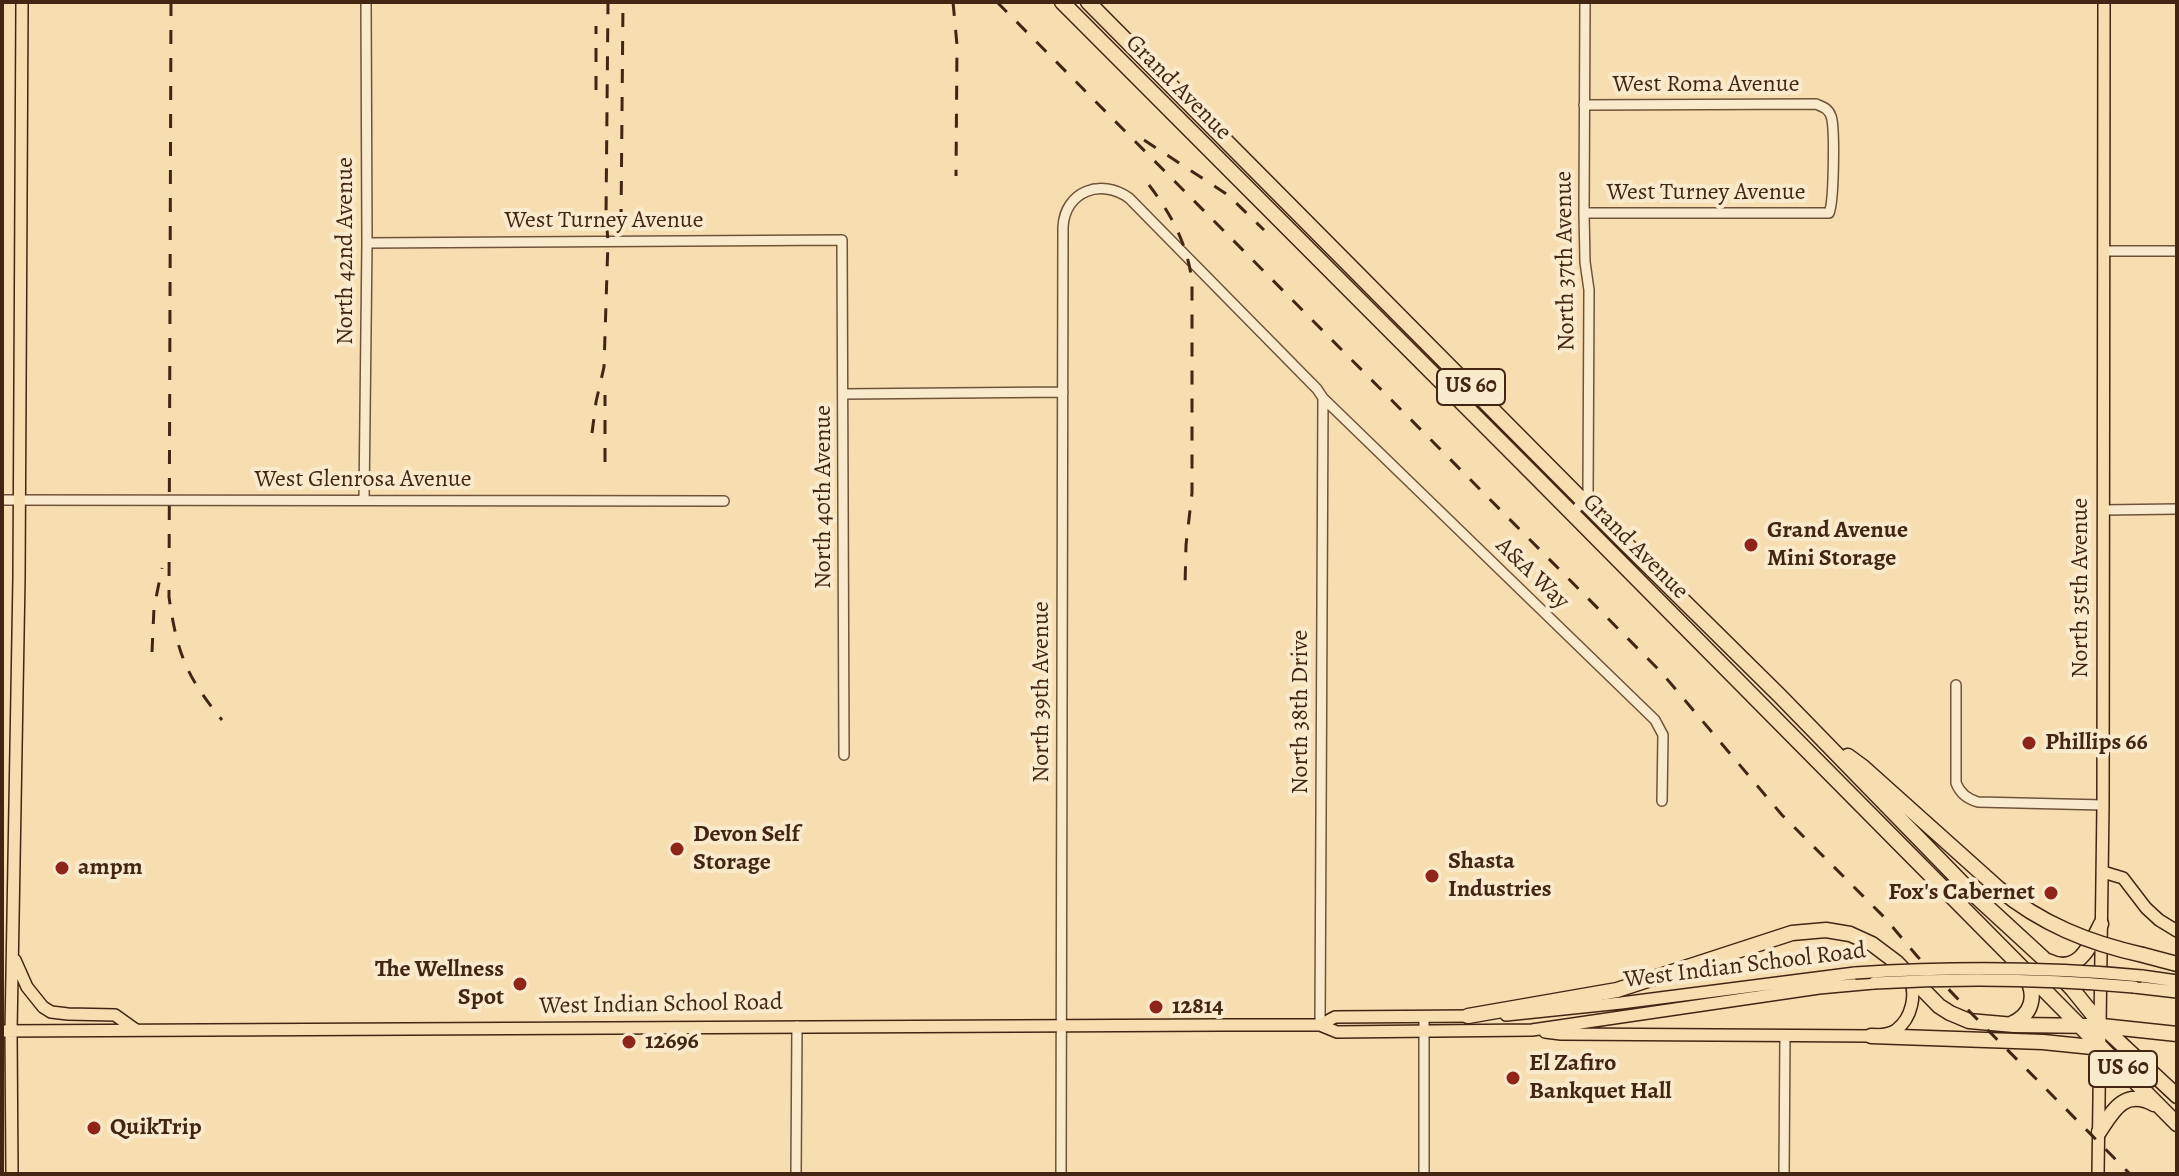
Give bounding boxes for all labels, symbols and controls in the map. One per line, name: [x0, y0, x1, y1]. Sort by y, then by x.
street label: Grand Avenue: [1119, 29, 1237, 147]
street label: West Roma Avenue: [1613, 71, 1799, 99]
street label: North 42nd Avenue: [332, 157, 360, 345]
street label: North 37th Avenue: [1550, 171, 1582, 351]
street label: West Turney Avenue: [1606, 179, 1806, 207]
street label: West Turney Avenue: [504, 207, 704, 235]
road number: US 60: [1437, 369, 1505, 405]
street label: North 40th Avenue: [810, 405, 838, 589]
street label: West Glenrosa Avenue: [254, 466, 472, 494]
street label: Grand Avenue: [1576, 488, 1694, 606]
street label: North 35th Avenue: [2067, 498, 2095, 678]
place label: Grand Avenue Mini Storage: [1767, 517, 1908, 573]
street label: A&A Way: [1489, 532, 1575, 616]
marker: Grand Avenue Mini Storage: [1742, 536, 1760, 554]
street label: North 39th Avenue: [1028, 601, 1056, 783]
street label: North 38th Drive: [1287, 630, 1315, 794]
place label: Phillips 66: [2045, 729, 2148, 757]
marker: Phillips 66: [2020, 734, 2038, 752]
place label: Devon Self Storage: [693, 821, 800, 877]
marker: Devon Self Storage: [668, 840, 686, 858]
place label: Shasta Industries: [1448, 848, 1552, 904]
place label: ampm: [78, 854, 143, 882]
marker: ampm: [53, 859, 71, 877]
marker: Shasta Industries: [1423, 867, 1441, 885]
place label: Fox's Cabernet: [1888, 879, 2035, 907]
marker: Fox's Cabernet: [2042, 884, 2060, 902]
street label: West Indian School Road: [1622, 937, 1868, 995]
place label: The Wellness Spot: [375, 956, 504, 1012]
marker: The Wellness Spot: [511, 975, 529, 993]
street label: West Indian School Road: [539, 988, 783, 1022]
place label: 12814: [1172, 993, 1224, 1021]
marker: 12814: [1147, 998, 1165, 1016]
place label: 12696: [645, 1028, 699, 1056]
marker: 12696: [620, 1033, 638, 1051]
place label: El Zafiro Bankquet Hall: [1529, 1050, 1672, 1106]
road number: US 60: [2089, 1051, 2157, 1087]
marker: El Zafiro Bankquet Hall: [1504, 1069, 1522, 1087]
place label: QuikTrip: [110, 1114, 202, 1142]
marker: QuikTrip: [85, 1119, 103, 1137]

